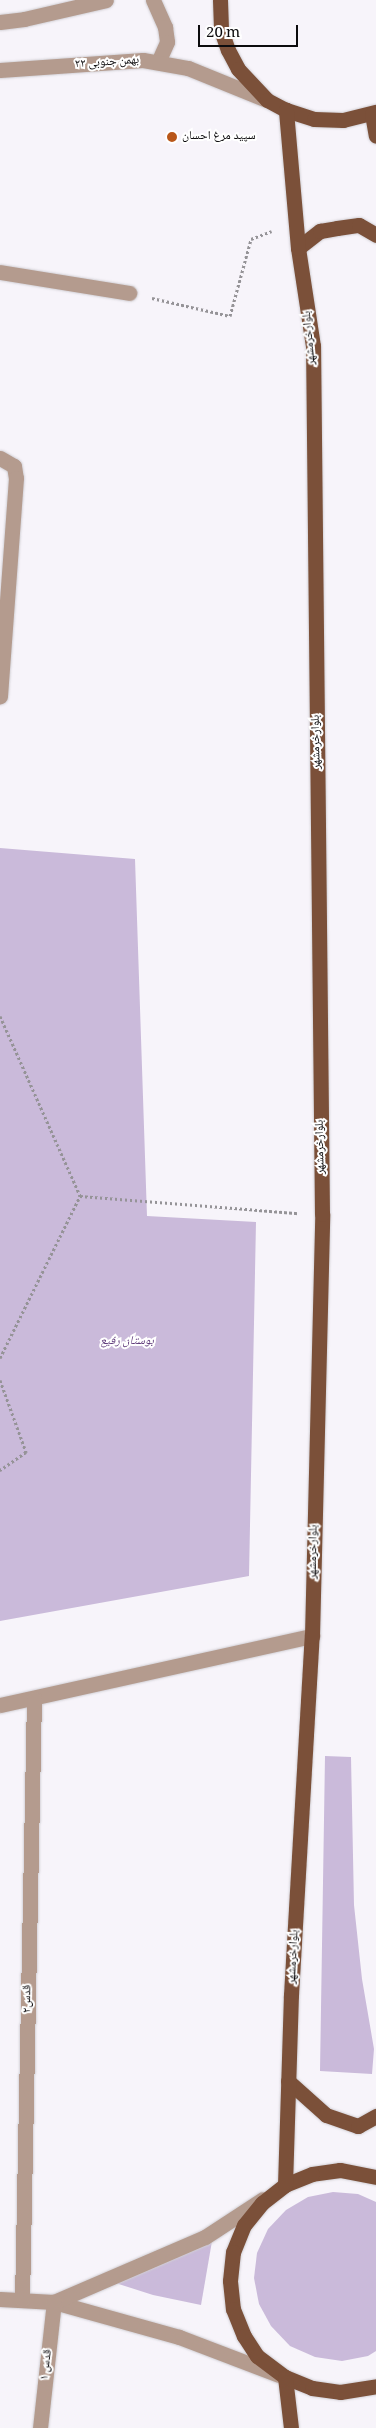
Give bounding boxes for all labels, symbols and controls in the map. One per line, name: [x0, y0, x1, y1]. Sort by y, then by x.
scale bar: [201, 15, 301, 47]
text: 20 m: [206, 21, 240, 47]
street label: ۲۲ بهمن جنوبی: [74, 54, 140, 72]
place label: سپید مرغ احسان: [182, 130, 256, 144]
marker: سپید مرغ احسان: [166, 131, 178, 143]
street label: بلوارخرمشهر: [300, 310, 320, 366]
street label: بلوارخرمشهر: [309, 715, 325, 769]
street label: بلوارخرمشهر: [313, 1120, 329, 1174]
park label: بوستان رفیع: [100, 1335, 154, 1349]
street label: بلوارخرمشهر: [306, 1525, 322, 1579]
street label: بلوارخرمشهر: [285, 1929, 303, 1985]
street label: قدس۲: [21, 1985, 35, 2013]
street label: قدس ۱: [38, 2349, 56, 2381]

